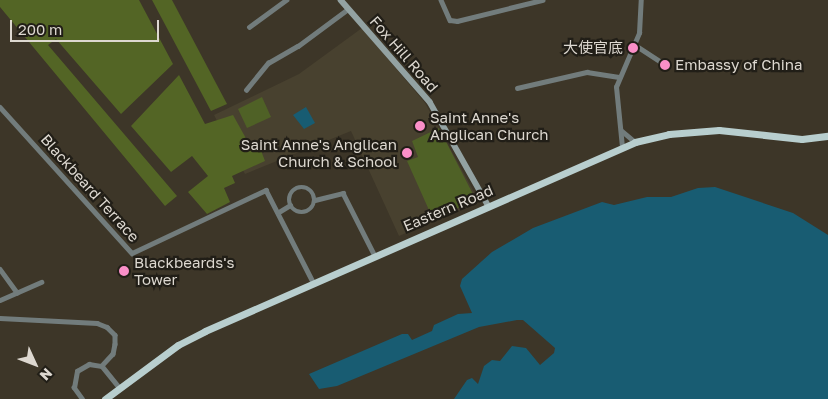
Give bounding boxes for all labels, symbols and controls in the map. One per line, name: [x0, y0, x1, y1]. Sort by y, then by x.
scale bar: [12, 10, 161, 42]
street label: Fox Hill Road: [366, 12, 442, 96]
text: 200 m: [18, 20, 62, 38]
place label: 大使官底: [563, 39, 623, 57]
marker: 大使官底: [627, 42, 639, 54]
place label: Embassy of China: [675, 56, 802, 74]
marker: Embassy of China: [659, 59, 671, 71]
place label: Saint Anne's Anglican Church: [430, 108, 549, 143]
marker: Saint Anne's Anglican Church: [414, 120, 426, 132]
street label: Blackbeard Terrace: [37, 130, 143, 246]
place label: Saint Anne's Anglican Church & School: [241, 135, 397, 170]
marker: Saint Anne's Anglican Church & School: [401, 147, 413, 159]
street label: Eastern Road: [400, 181, 496, 235]
place label: Blackbeards's Tower: [134, 253, 234, 288]
marker: Blackbeards's Tower: [118, 265, 130, 277]
north arrow: [10, 339, 60, 389]
text: N: [36, 365, 56, 384]

